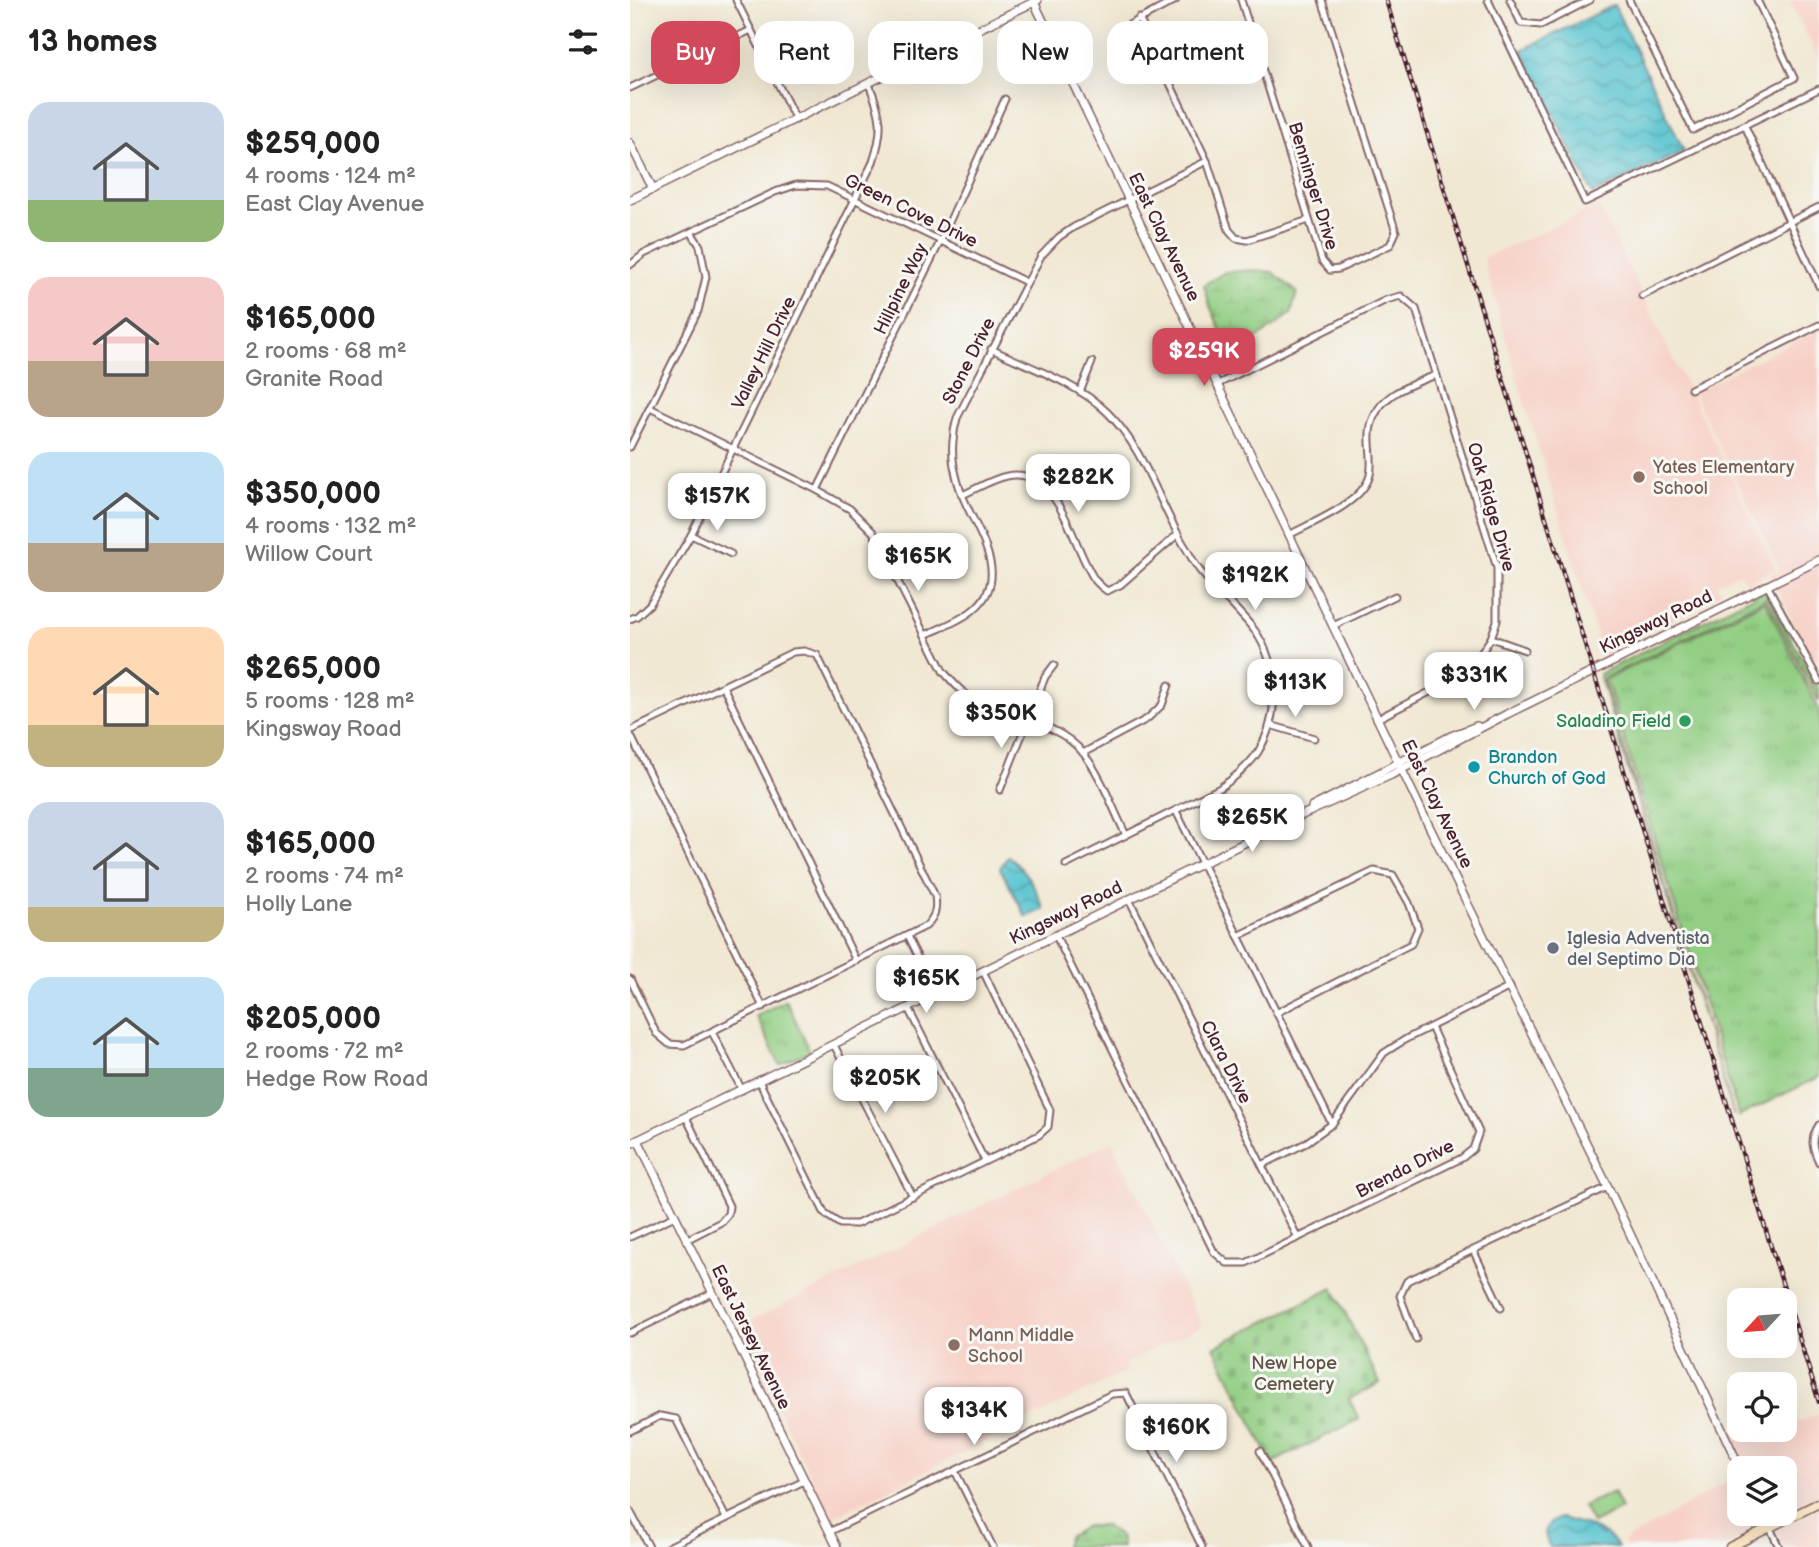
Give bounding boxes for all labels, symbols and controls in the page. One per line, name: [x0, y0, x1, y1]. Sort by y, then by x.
chip: Buy: [651, 21, 740, 84]
chip: Rent: [754, 21, 854, 84]
chip: Filters: [868, 21, 983, 84]
chip: New: [997, 21, 1093, 84]
chip: Apartment: [1107, 21, 1268, 84]
icon: filters: [564, 23, 602, 61]
text: 13 homes: [28, 24, 157, 60]
street label: Benninger Drive: [1284, 120, 1342, 253]
text: $259,000: [245, 126, 380, 162]
icon: home: [84, 130, 168, 214]
text: 4 rooms · 124 m²: [245, 162, 416, 190]
street label: East Clay Avenue: [1124, 169, 1204, 305]
street label: Green Cove Drive: [841, 170, 981, 252]
text: East Clay Avenue: [245, 190, 424, 218]
street label: Hillpine Way: [870, 239, 932, 338]
street label: Valley Hill Drive: [728, 293, 800, 413]
text: $165,000: [245, 301, 376, 337]
icon: home: [84, 305, 168, 389]
street label: Stone Drive: [938, 314, 1000, 408]
pin: $259K: [1155, 328, 1253, 388]
text: 2 rooms · 68 m²: [245, 337, 407, 365]
text: $259K: [1168, 337, 1240, 365]
text: Granite Road: [245, 365, 383, 393]
street label: Oak Ridge Drive: [1463, 440, 1520, 574]
pin: $282K: [1029, 454, 1127, 514]
place label: Yates Elementary School: [1652, 457, 1795, 499]
text: $282K: [1042, 463, 1114, 491]
marker: Yates Elementary School: [1631, 469, 1647, 485]
pin: $157K: [668, 474, 766, 533]
text: $350,000: [245, 476, 381, 512]
icon: home: [84, 480, 168, 564]
text: $157K: [684, 482, 750, 510]
text: 4 rooms · 132 m²: [245, 512, 416, 540]
pin: $165K: [869, 534, 967, 593]
text: Willow Court: [245, 540, 373, 568]
text: $165K: [884, 542, 952, 570]
pin: $192K: [1206, 552, 1304, 612]
text: $192K: [1221, 561, 1289, 589]
street label: Kingsway Road: [1596, 586, 1716, 658]
text: $265,000: [245, 651, 381, 687]
pin: $331K: [1425, 652, 1523, 712]
icon: home: [84, 655, 168, 739]
pin: $113K: [1246, 660, 1344, 719]
text: $331K: [1440, 661, 1508, 689]
text: $113K: [1263, 668, 1327, 696]
text: 5 rooms · 128 m²: [245, 687, 415, 715]
pin: $350K: [952, 690, 1050, 750]
text: $350K: [965, 699, 1037, 727]
place label: Saladino Field: [1556, 711, 1671, 732]
marker: Saladino Field: [1677, 713, 1693, 729]
text: Kingsway Road: [245, 715, 402, 743]
street label: East Clay Avenue: [1397, 736, 1477, 872]
place label: Brandon Church of God: [1488, 747, 1606, 789]
marker: Brandon Church of God: [1466, 759, 1482, 775]
pin: $265K: [1203, 794, 1301, 854]
text: $265K: [1216, 803, 1288, 831]
text: $165,000: [245, 826, 376, 862]
icon: home: [84, 830, 168, 914]
text: 2 rooms · 74 m²: [245, 862, 404, 890]
street label: Kingsway Road: [1006, 877, 1126, 949]
text: Holly Lane: [245, 890, 352, 918]
place label: Iglesia Adventista del Septimo Dia: [1567, 928, 1710, 970]
marker: Iglesia Adventista del Septimo Dia: [1545, 940, 1561, 956]
pin: $165K: [877, 956, 975, 1015]
text: $165K: [892, 964, 960, 992]
text: $205,000: [245, 1001, 381, 1037]
icon: home: [84, 1005, 168, 1089]
street label: Clara Drive: [1196, 1017, 1256, 1107]
text: 2 rooms · 72 m²: [245, 1037, 404, 1065]
pin: $205K: [836, 1056, 934, 1115]
text: $205K: [849, 1064, 921, 1092]
text: Hedge Row Road: [245, 1065, 428, 1093]
street label: Brenda Drive: [1353, 1135, 1458, 1203]
street label: East Jersey Avenue: [707, 1261, 795, 1413]
north arrow: [1727, 1288, 1797, 1358]
map controls: [1727, 1288, 1797, 1526]
place label: Mann Middle School: [968, 1325, 1074, 1367]
marker: Mann Middle School: [946, 1337, 962, 1353]
park label: New Hope Cemetery: [1251, 1353, 1337, 1395]
button: locate: [1727, 1372, 1797, 1442]
pin: $134K: [925, 1388, 1023, 1447]
text: $134K: [940, 1396, 1008, 1424]
pin: $160K: [1127, 1404, 1225, 1464]
text: $160K: [1142, 1413, 1210, 1441]
button: layers: [1727, 1456, 1797, 1526]

